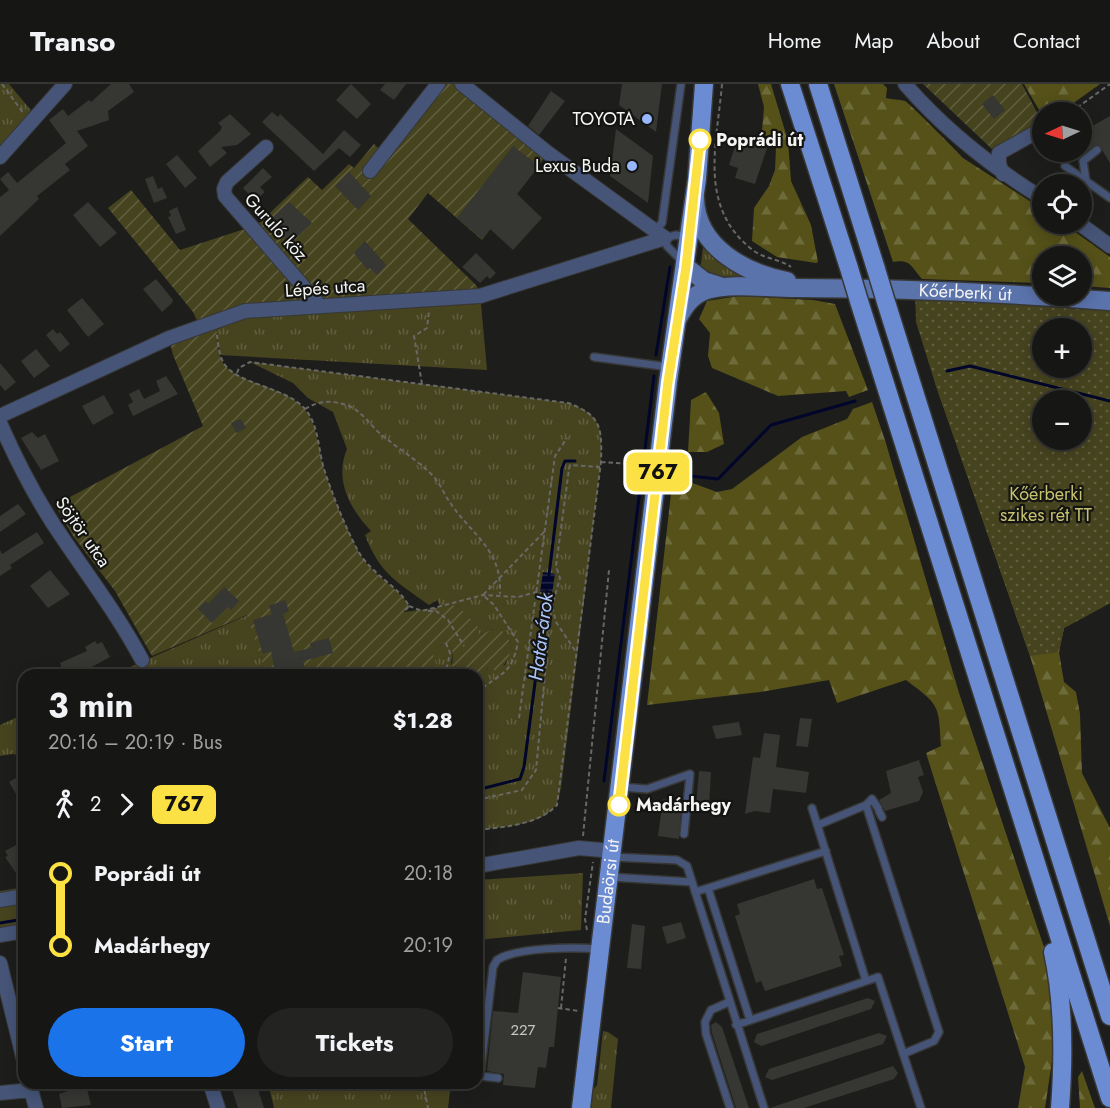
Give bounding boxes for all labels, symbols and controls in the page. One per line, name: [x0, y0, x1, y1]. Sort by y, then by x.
text: Transo: [30, 21, 115, 62]
text: Home: [768, 26, 821, 56]
text: Map: [854, 26, 894, 56]
text: About: [927, 26, 980, 56]
text: Contact: [1013, 26, 1080, 56]
north arrow: [1032, 102, 1092, 162]
map controls: [1032, 102, 1092, 450]
place label: TOYOTA: [573, 106, 635, 132]
marker: TOYOTA: [640, 112, 654, 126]
place label: Poprádi út: [716, 127, 803, 153]
marker: Poprádi út: [689, 129, 711, 151]
place label: Lexus Buda: [535, 153, 620, 179]
marker: Lexus Buda: [625, 159, 639, 173]
button: locate: [1032, 174, 1092, 234]
street label: Guruló köz: [238, 187, 314, 267]
button: layers: [1032, 246, 1092, 306]
street label: Lépés utca: [284, 272, 366, 304]
street label: Kőérberki út: [918, 277, 1013, 307]
button: +: [1032, 318, 1092, 378]
button: −: [1032, 390, 1092, 450]
line badge: 767: [624, 452, 692, 492]
text: 767: [638, 457, 678, 487]
park label: Kőérberki szikes rét TT: [1000, 481, 1093, 528]
street label: Söjtör utca: [49, 491, 117, 573]
water label: Határ-árok: [521, 590, 561, 682]
text: 3 min: [48, 682, 134, 729]
text: $1.28: [393, 704, 453, 736]
text: 20:16 – 20:19 · Bus: [48, 728, 222, 757]
icon: walk: [48, 788, 81, 821]
icon: forward: [110, 788, 143, 821]
text: 767: [164, 789, 204, 819]
text: 2: [90, 790, 101, 819]
place label: Madárhegy: [636, 792, 732, 818]
marker: Madárhegy: [608, 794, 630, 816]
street label: Budaörsi út: [590, 837, 626, 926]
text: Poprádi út: [94, 857, 201, 889]
text: 20:18: [404, 859, 453, 888]
text: Madárhegy: [94, 929, 210, 961]
text: 20:19: [403, 931, 453, 960]
button: Start: [48, 1008, 245, 1077]
button: Tickets: [257, 1008, 453, 1077]
house number: 227: [511, 1019, 536, 1041]

